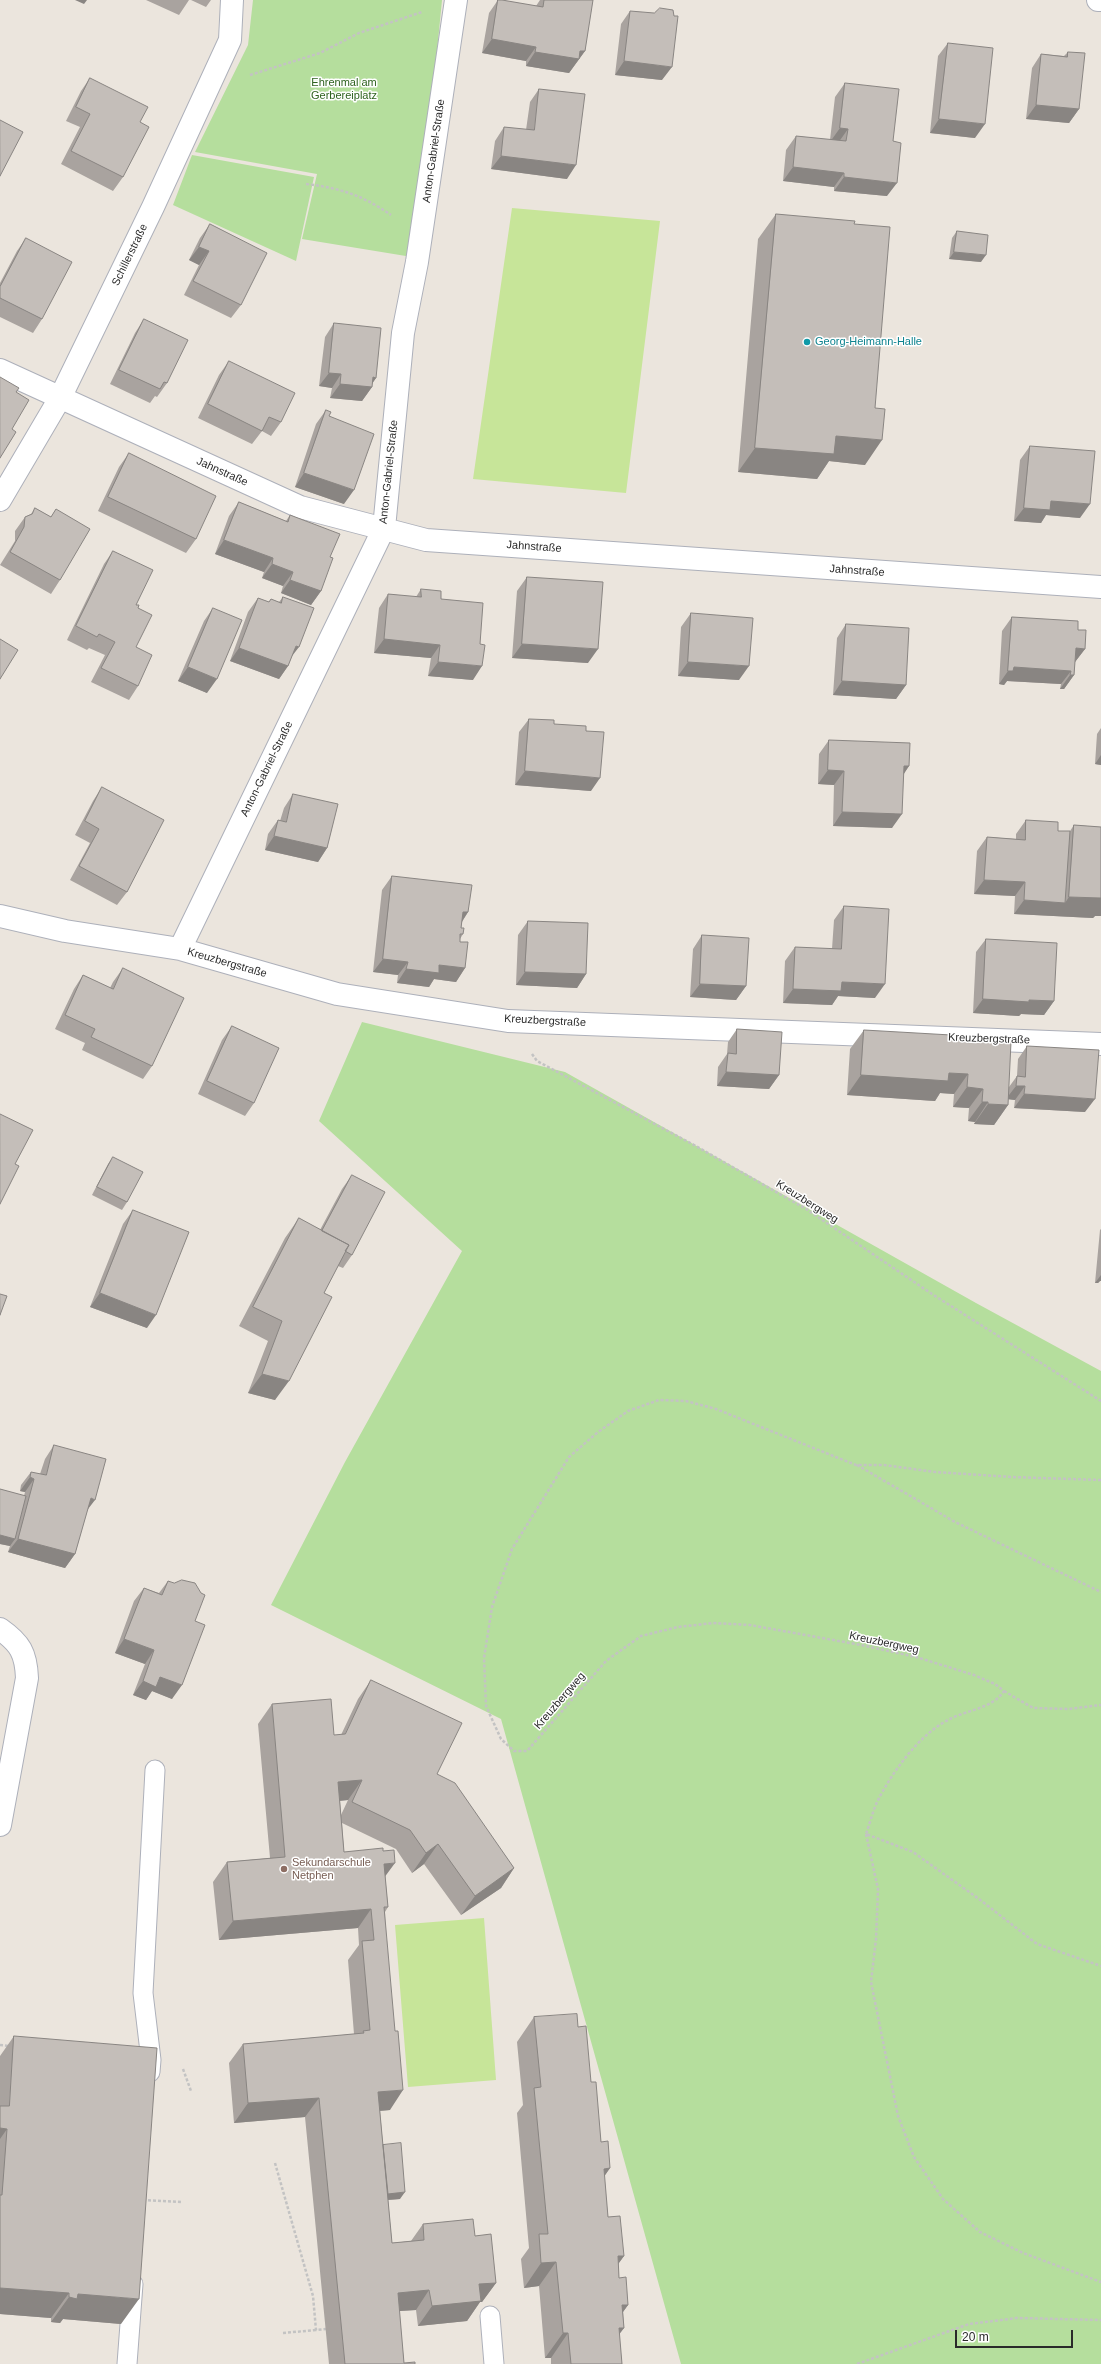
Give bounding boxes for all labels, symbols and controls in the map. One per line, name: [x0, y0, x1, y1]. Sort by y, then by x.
park label: Ehrenmal am Gerbereiplatz: [311, 76, 377, 102]
street label: Anton-Gabriel-Straße: [420, 98, 448, 204]
street label: Schillerstraße: [109, 222, 151, 288]
place label: Georg-Heimann-Halle: [815, 335, 922, 349]
marker: Georg-Heimann-Halle: [802, 337, 812, 347]
street label: Anton-Gabriel-Straße: [377, 419, 401, 525]
street label: Jahnstraße: [194, 455, 250, 489]
street label: Jahnstraße: [506, 538, 562, 556]
street label: Jahnstraße: [829, 562, 885, 580]
street label: Anton-Gabriel-Straße: [238, 719, 296, 819]
street label: Kreuzbergstraße: [186, 945, 268, 981]
street label: Kreuzbergstraße: [504, 1012, 586, 1030]
street label: Kreuzbergstraße: [948, 1031, 1030, 1047]
street label: Kreuzbergweg: [773, 1178, 841, 1226]
street label: Kreuzbergweg: [848, 1629, 920, 1657]
street label: Kreuzbergweg: [532, 1670, 588, 1732]
place label: Sekundarschule Netphen: [292, 1856, 371, 1882]
marker: Sekundarschule Netphen: [279, 1864, 289, 1874]
scale bar: [957, 2322, 1075, 2348]
text: 20 m: [962, 2330, 989, 2344]

